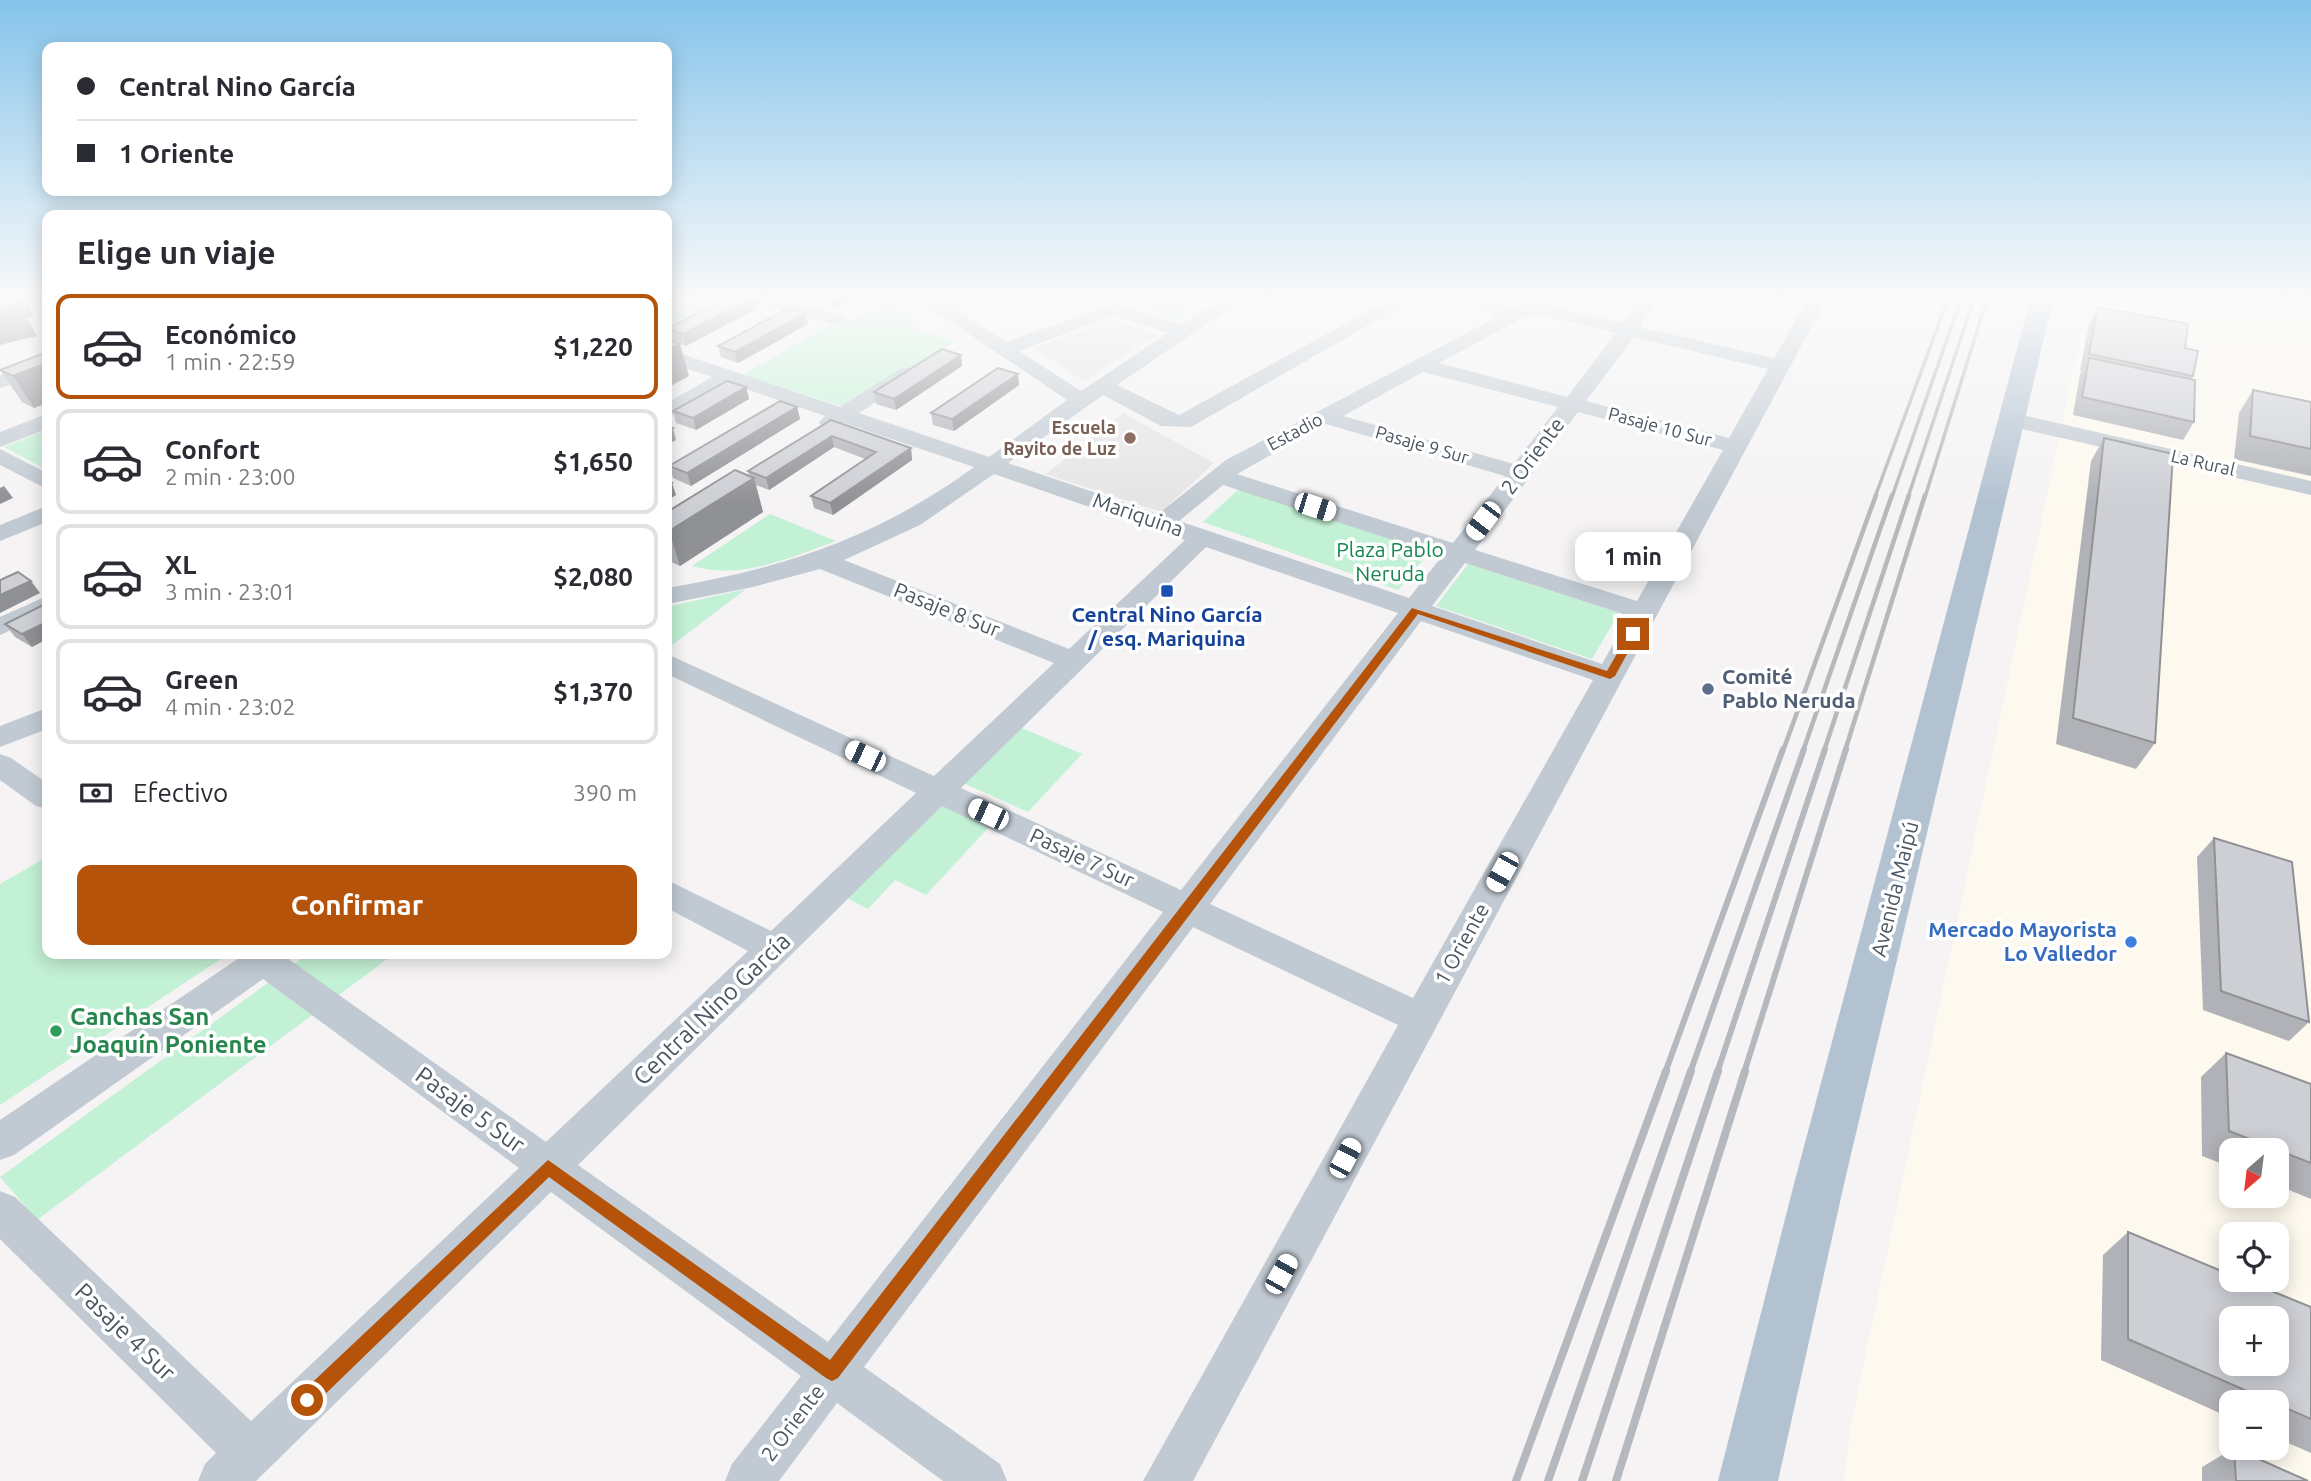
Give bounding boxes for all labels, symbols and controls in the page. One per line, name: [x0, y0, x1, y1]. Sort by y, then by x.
text: Central Nino García: [119, 72, 356, 101]
text: 1 Oriente: [119, 139, 234, 168]
text: Elige un viaje: [77, 234, 276, 270]
icon: car: [81, 315, 144, 378]
text: Económico: [165, 320, 297, 349]
text: $1,220: [553, 332, 633, 361]
text: 1 min · 22:59: [165, 349, 296, 374]
street label: Pasaje 10 Sur: [1606, 403, 1714, 449]
street label: Estadio: [1264, 408, 1326, 454]
street label: 2 Oriente: [1496, 412, 1569, 498]
place label: Escuela Rayito de Luz: [1003, 417, 1116, 458]
street label: Pasaje 9 Sur: [1373, 421, 1471, 467]
icon: car: [81, 430, 144, 493]
marker: Escuela Rayito de Luz: [1122, 430, 1138, 446]
text: Confort: [165, 435, 260, 464]
street label: La Rural: [2169, 445, 2237, 479]
text: $1,650: [553, 447, 633, 476]
text: 2 min · 23:00: [165, 464, 296, 489]
street label: Mariquina: [1090, 487, 1187, 541]
car: [1292, 491, 1339, 523]
car: [1462, 498, 1505, 544]
callout: 1 min: [1575, 532, 1691, 582]
park label: Plaza Pablo Neruda: [1336, 537, 1444, 585]
text: 1 min: [1604, 544, 1662, 569]
icon: car: [81, 545, 144, 608]
text: XL: [165, 550, 196, 579]
text: $2,080: [553, 562, 633, 591]
street label: Pasaje 8 Sur: [891, 577, 1004, 641]
text: 3 min · 23:01: [165, 579, 296, 604]
marker: Central Nino García / esq. Mariquina: [1159, 583, 1175, 599]
place label: Central Nino García / esq. Mariquina: [1071, 602, 1263, 650]
route end: [1617, 618, 1649, 650]
icon: car: [81, 660, 144, 723]
place label: Comité Pablo Neruda: [1722, 664, 1856, 712]
text: Green: [165, 665, 239, 694]
text: $1,370: [553, 677, 633, 706]
marker: Comité Pablo Neruda: [1700, 681, 1716, 697]
text: 4 min · 23:02: [165, 694, 296, 719]
car: [842, 738, 889, 774]
icon: cash: [77, 774, 115, 812]
text: Efectivo: [133, 778, 228, 807]
text: 390 m: [573, 780, 637, 805]
car: [965, 796, 1012, 832]
street label: Avenida Maipú: [1866, 819, 1922, 959]
street label: Pasaje 7 Sur: [1027, 823, 1138, 892]
car: [1483, 849, 1522, 895]
button: Confirmar: [77, 865, 637, 945]
street label: 1 Oriente: [1429, 899, 1493, 988]
place label: Mercado Mayorista Lo Valledor: [1928, 917, 2117, 965]
street label: Central Nino García: [628, 927, 796, 1090]
marker: Mercado Mayorista Lo Valledor: [2123, 934, 2139, 950]
place label: Canchas San Joaquín Poniente: [70, 1003, 266, 1058]
marker: Canchas San Joaquín Poniente: [48, 1023, 64, 1039]
street label: Pasaje 5 Sur: [410, 1061, 530, 1158]
car: [1326, 1135, 1365, 1181]
north arrow: [2219, 1138, 2289, 1208]
map controls: [2219, 1138, 2289, 1460]
button: locate: [2219, 1222, 2289, 1292]
car: [1262, 1251, 1301, 1297]
street label: Pasaje 4 Sur: [70, 1277, 181, 1386]
button: +: [2219, 1306, 2289, 1376]
street label: 2 Oriente: [756, 1379, 829, 1465]
route start: [291, 1384, 323, 1416]
button: −: [2219, 1390, 2289, 1460]

